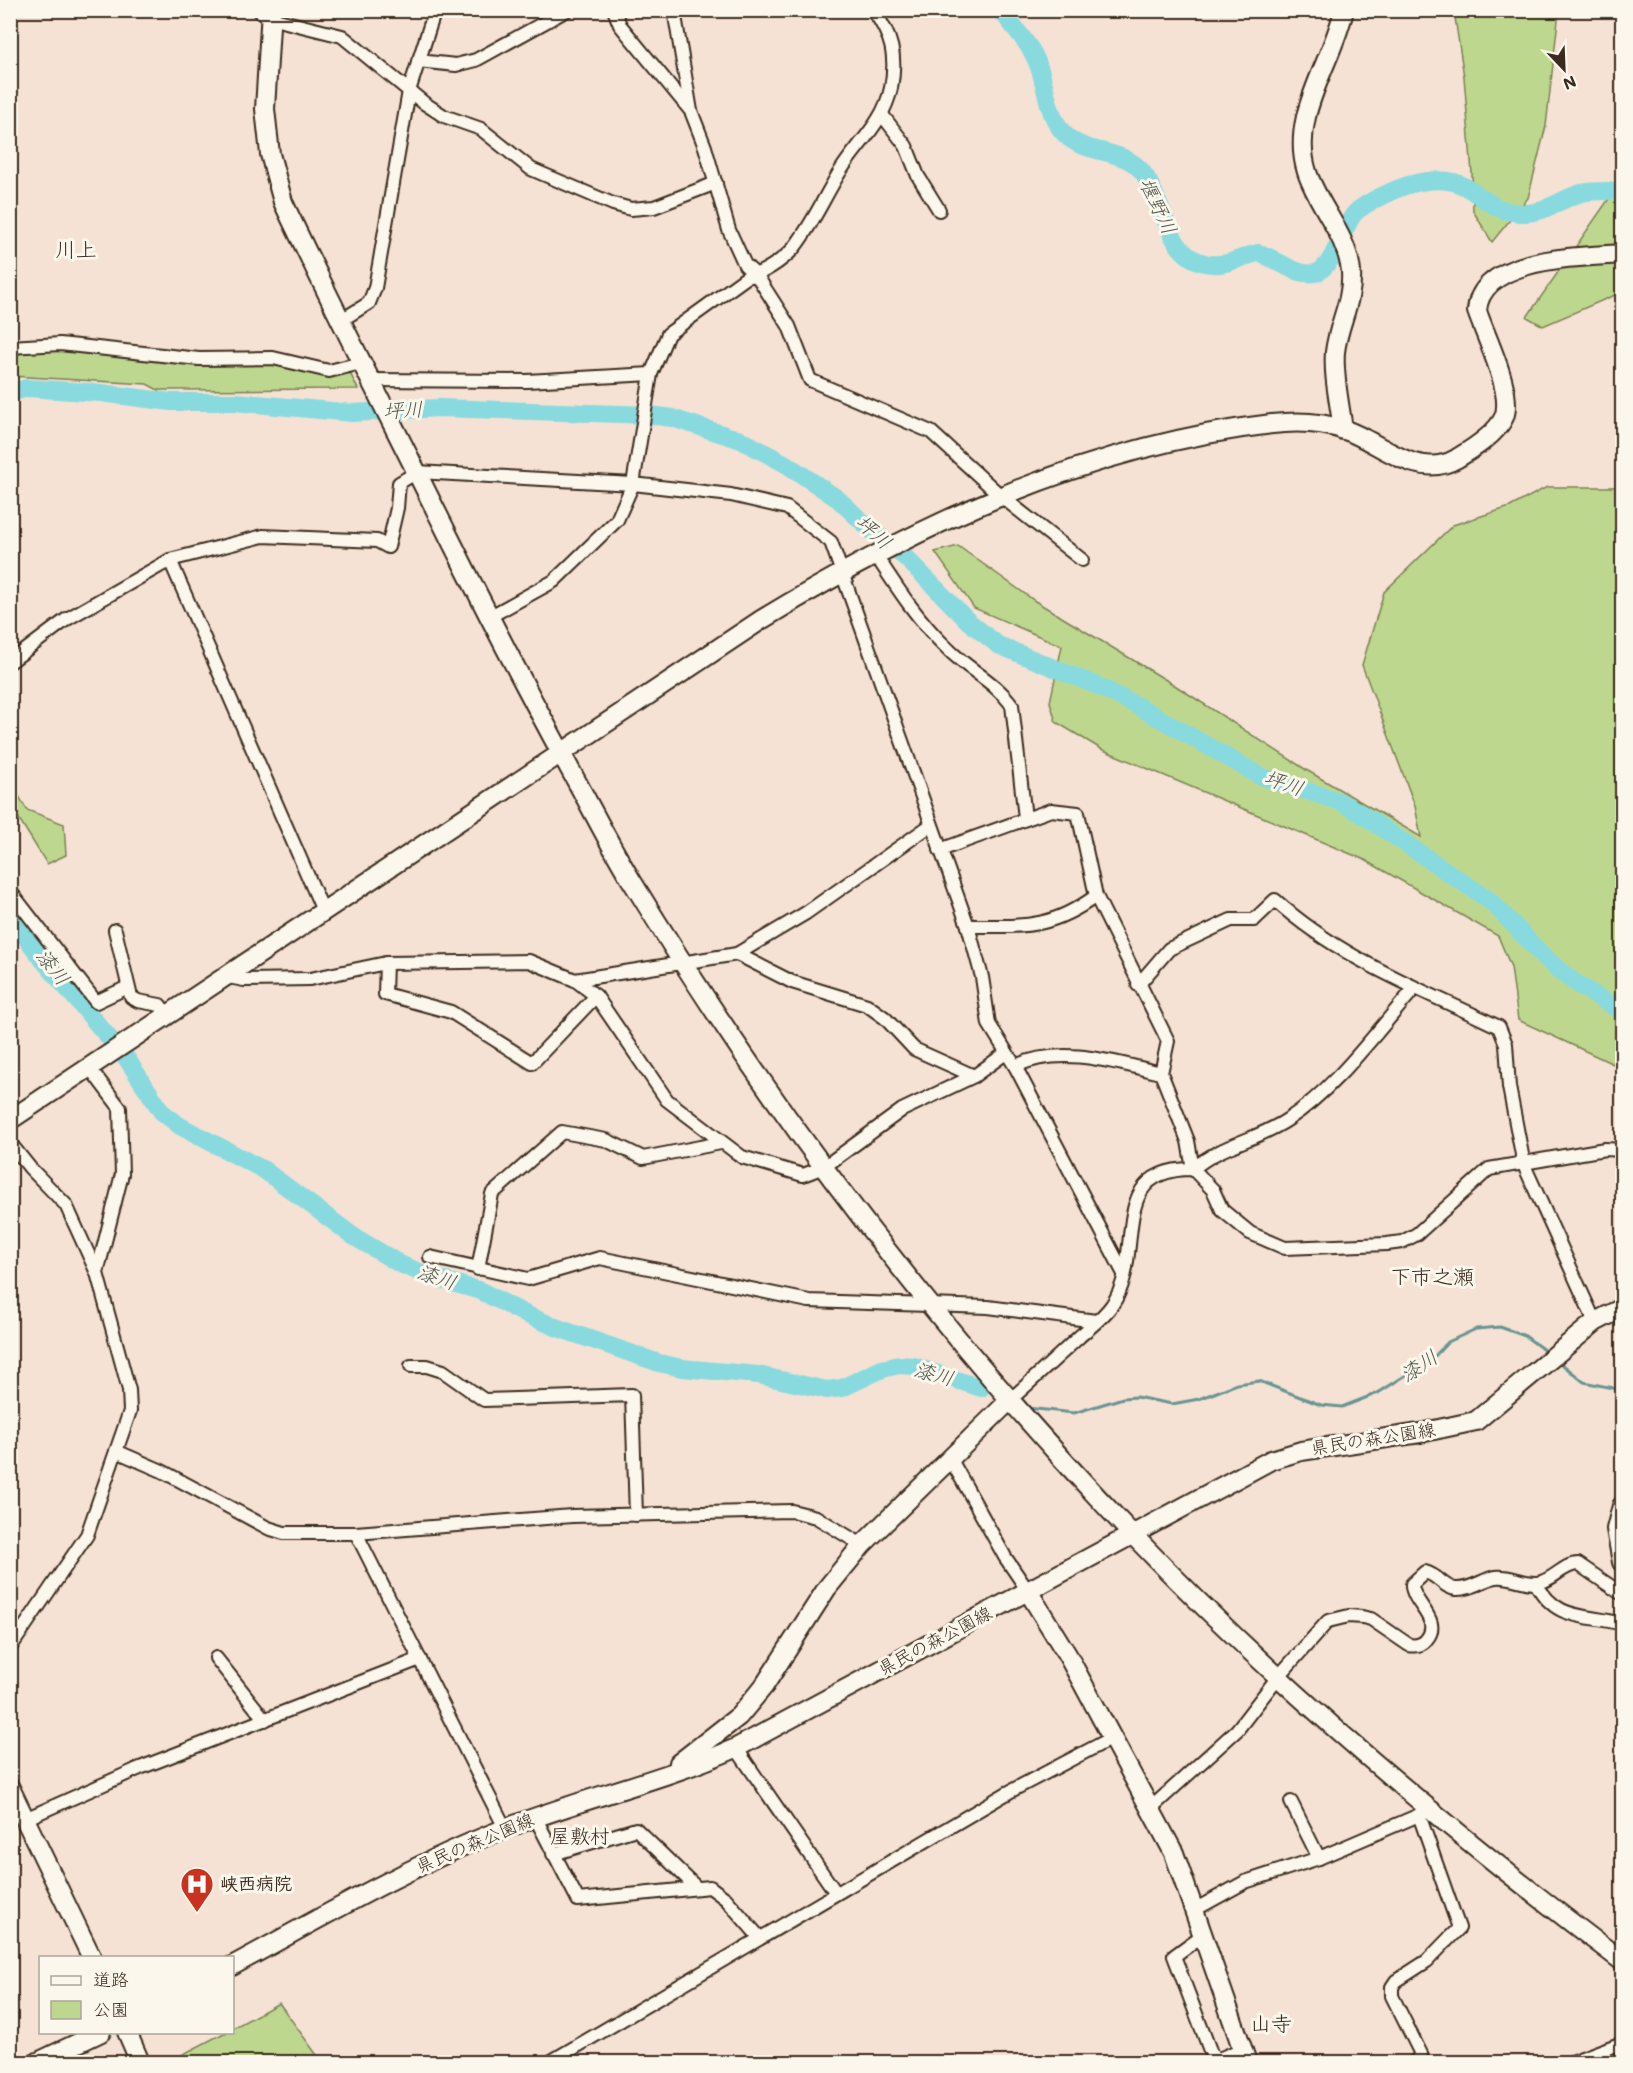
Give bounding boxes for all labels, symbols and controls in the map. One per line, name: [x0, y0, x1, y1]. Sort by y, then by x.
north arrow: [1534, 39, 1594, 99]
text: N: [1560, 71, 1580, 95]
water label: 堰野川: [1134, 173, 1183, 238]
district label: 川上: [55, 235, 97, 262]
water label: 坪川: [382, 395, 424, 423]
water label: 坪川: [851, 508, 898, 554]
water label: 坪川: [1261, 763, 1307, 801]
water label: 漆川: [31, 943, 76, 990]
water label: 漆川: [414, 1258, 460, 1295]
district label: 下市之瀬: [1390, 1262, 1474, 1289]
water label: 漆川: [1395, 1343, 1442, 1387]
water label: 漆川: [912, 1355, 957, 1391]
street label: 県民の森公園線: [1309, 1416, 1437, 1460]
street label: 県民の森公園線: [873, 1600, 996, 1680]
street label: 県民の森公園線: [412, 1806, 537, 1878]
district label: 屋敷村: [550, 1822, 610, 1848]
hospital icon: 峡西病院: [179, 1866, 215, 1913]
place label: 峡西病院: [220, 1871, 292, 1895]
legend: [39, 1956, 234, 2034]
text: 道路: [93, 1967, 129, 1991]
text: 公園: [93, 1997, 129, 2021]
district label: 山寺: [1250, 2009, 1292, 2036]

